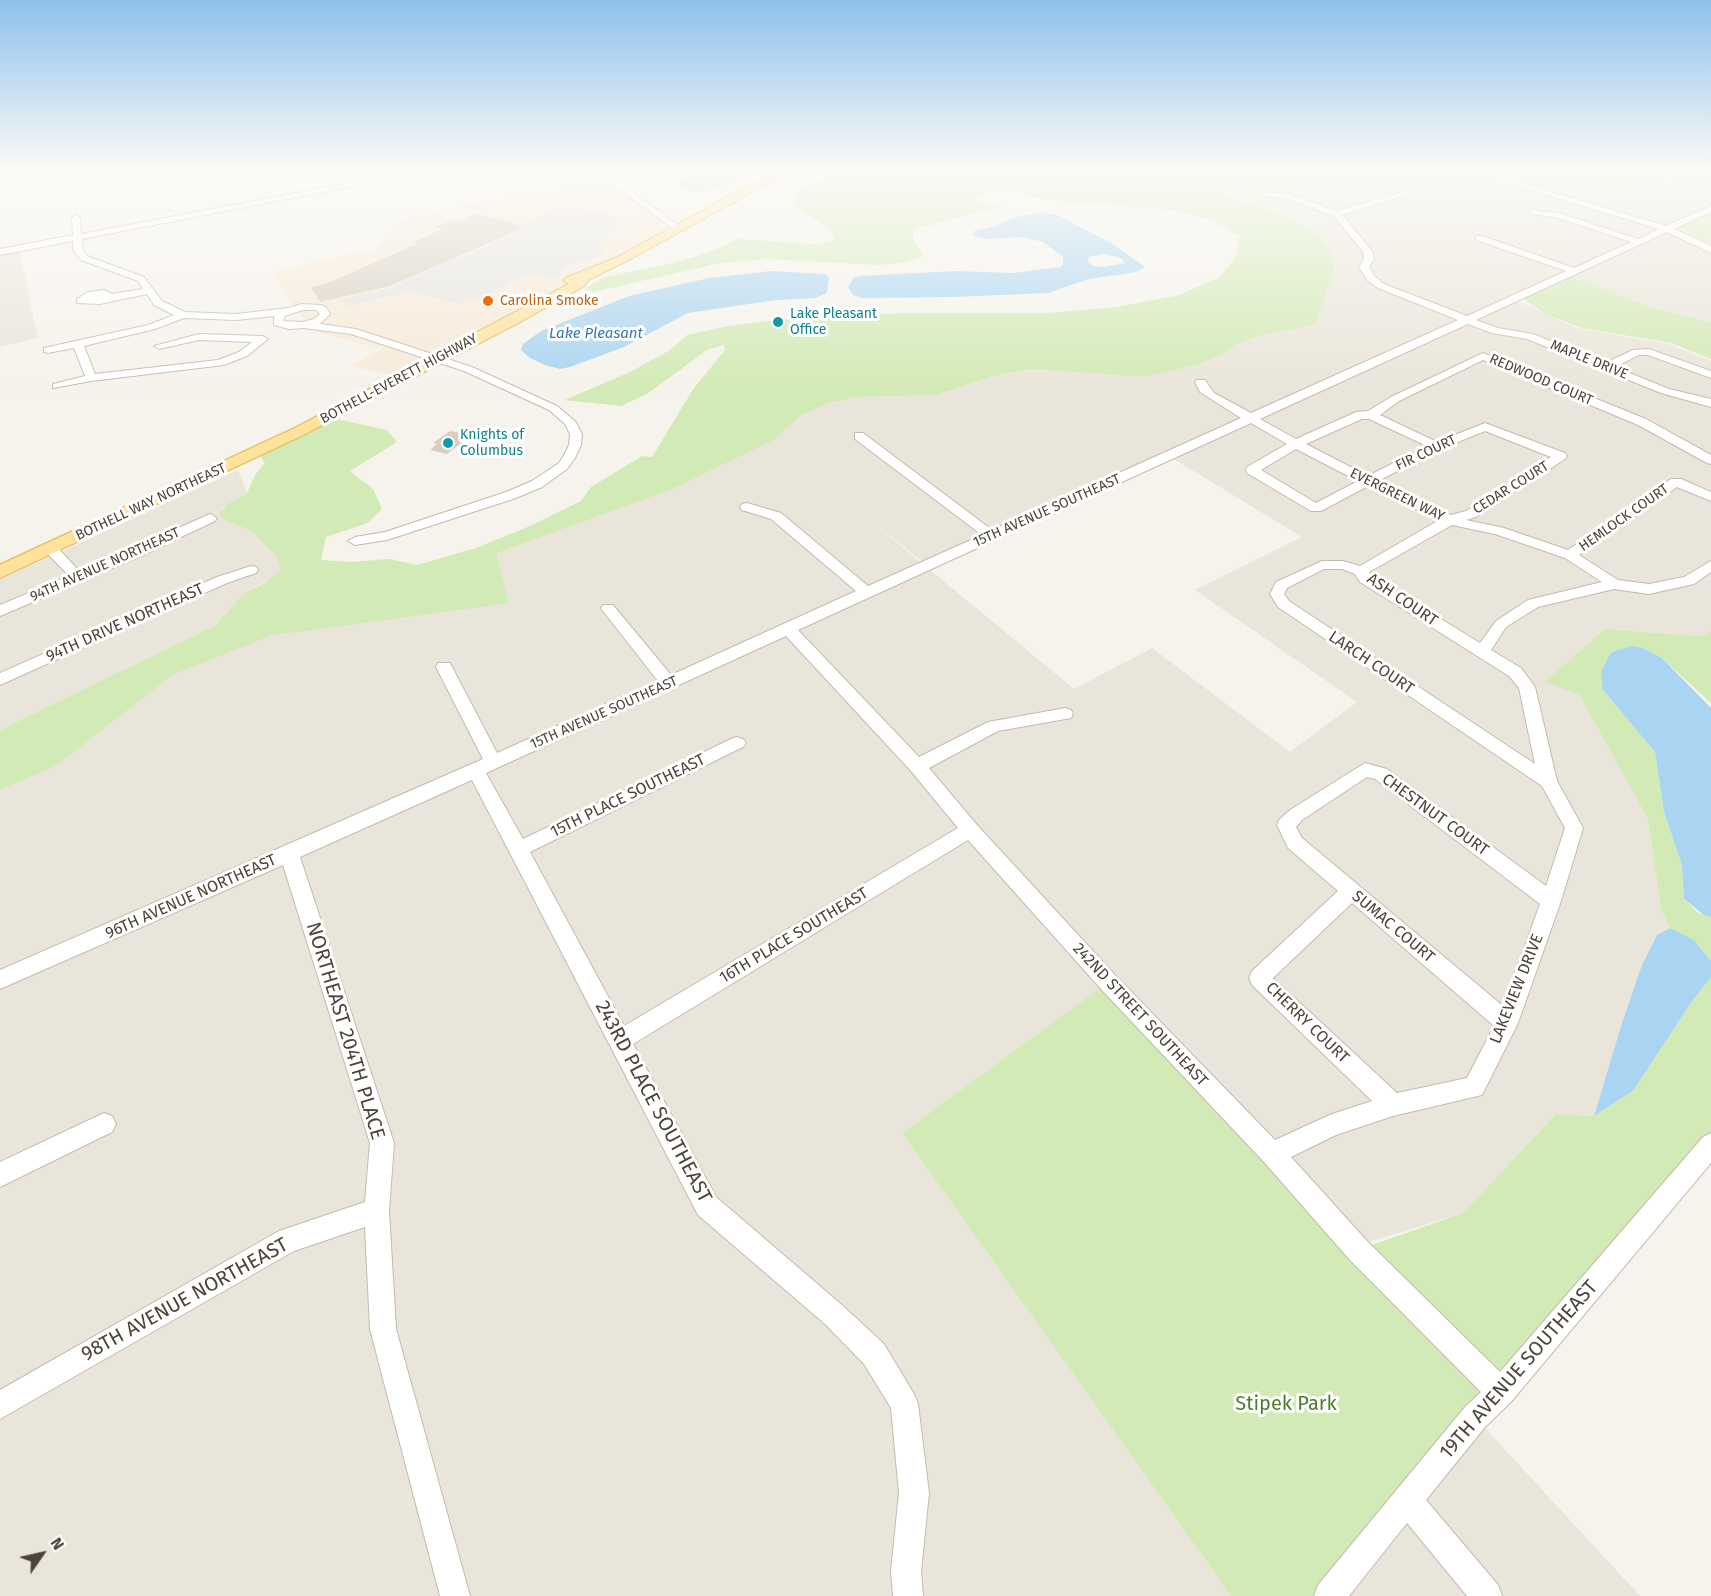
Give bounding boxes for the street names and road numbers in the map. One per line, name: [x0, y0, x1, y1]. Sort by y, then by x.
street label: BOTHELL-EVERETT HIGHWAY: [318, 330, 480, 428]
street label: MAPLE DRIVE: [1548, 337, 1630, 383]
street label: REDWOOD COURT: [1487, 351, 1595, 409]
street label: FIR COURT: [1393, 432, 1459, 474]
street label: CEDAR COURT: [1470, 458, 1552, 518]
street label: BOTHELL WAY NORTHEAST: [73, 460, 229, 544]
street label: EVERGREEN WAY: [1347, 465, 1447, 525]
street label: 15TH AVENUE SOUTHEAST: [971, 471, 1123, 551]
street label: HEMLOCK COURT: [1576, 481, 1672, 555]
street label: 94TH AVENUE NORTHEAST: [28, 524, 182, 606]
street label: ASH COURT: [1363, 569, 1441, 631]
street label: 94TH DRIVE NORTHEAST: [43, 580, 207, 666]
street label: LARCH COURT: [1325, 627, 1417, 699]
street label: 15TH AVENUE SOUTHEAST: [528, 673, 680, 753]
street label: 15TH PLACE SOUTHEAST: [548, 750, 708, 842]
street label: CHESTNUT COURT: [1378, 770, 1492, 860]
street label: 96TH AVENUE NORTHEAST: [103, 851, 279, 943]
street label: 16TH PLACE SOUTHEAST: [716, 884, 872, 988]
street label: SUMAC COURT: [1348, 887, 1438, 967]
street label: NORTHEAST 204TH PLACE: [300, 919, 390, 1143]
street label: LAKEVIEW DRIVE: [1486, 931, 1548, 1047]
street label: 242ND STREET SOUTHEAST: [1069, 939, 1211, 1091]
street label: CHERRY COURT: [1261, 978, 1353, 1068]
street label: 243RD PLACE SOUTHEAST: [590, 997, 716, 1207]
street label: 98TH AVENUE NORTHEAST: [78, 1233, 292, 1367]
street label: 19TH AVENUE SOUTHEAST: [1435, 1276, 1603, 1464]

